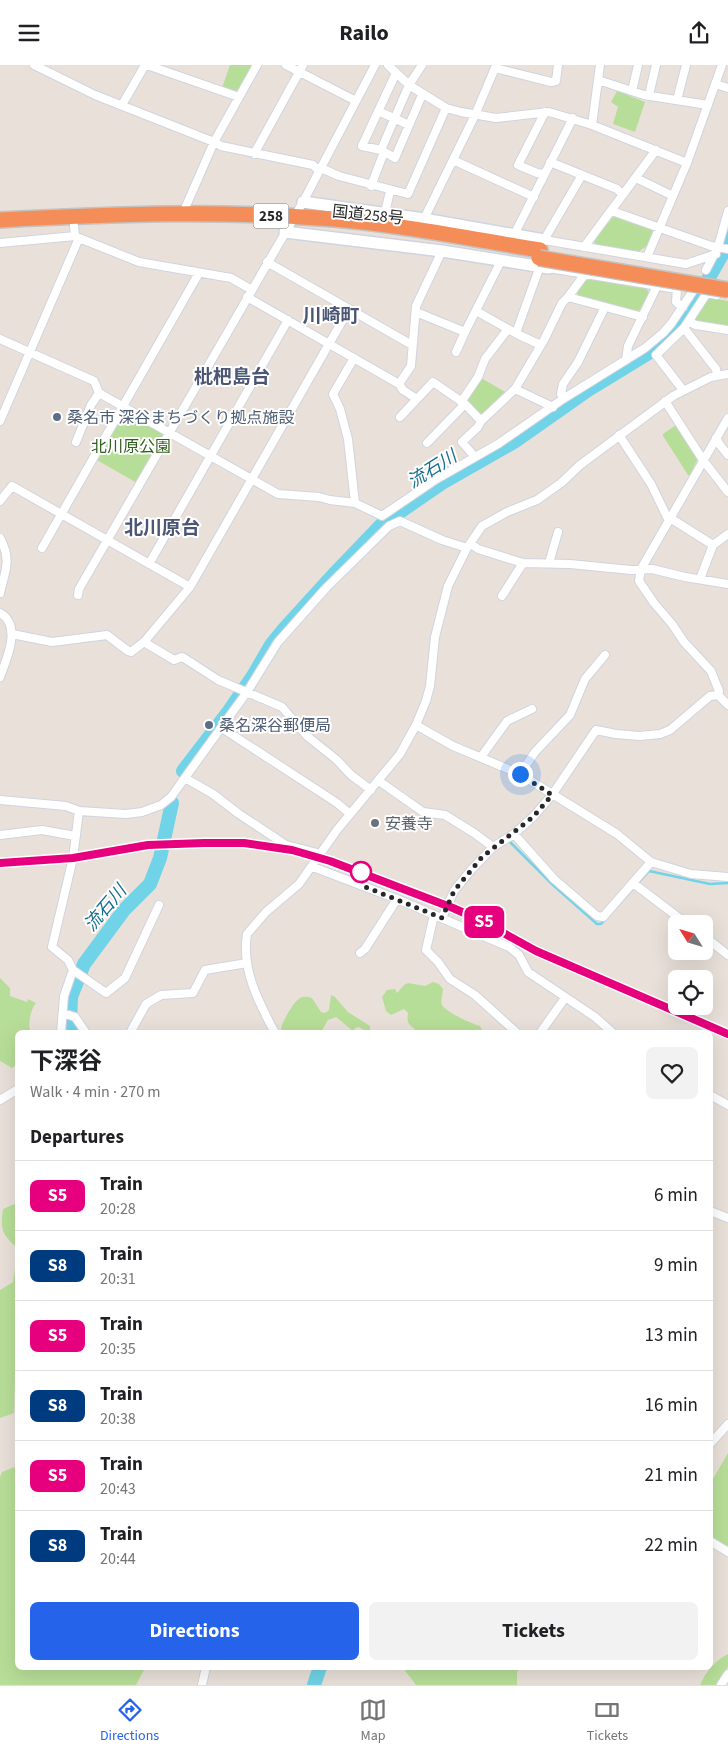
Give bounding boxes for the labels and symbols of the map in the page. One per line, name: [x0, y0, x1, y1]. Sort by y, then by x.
street label: 国道258号: [331, 200, 405, 230]
road number: 258: [254, 203, 288, 229]
district label: 川崎町: [302, 303, 360, 330]
district label: 枇杷島台: [194, 364, 270, 391]
place label: 桑名市 深谷まちづくり拠点施設: [67, 407, 294, 429]
marker: 桑名市 深谷まちづくり拠点施設: [51, 411, 63, 423]
park label: 北川原公園: [91, 436, 171, 458]
water label: 流石川: [403, 443, 463, 494]
district label: 北川原台: [124, 515, 200, 542]
place label: 桑名深谷郵便局: [219, 715, 331, 737]
marker: 桑名深谷郵便局: [203, 719, 215, 731]
your location: [508, 762, 533, 787]
place label: 安養寺: [385, 813, 433, 835]
marker: 安養寺: [369, 817, 381, 829]
unlabelled marker: [350, 861, 372, 883]
water label: 流石川: [78, 878, 134, 937]
line badge: S5: [462, 906, 506, 938]
north arrow: [668, 915, 712, 960]

